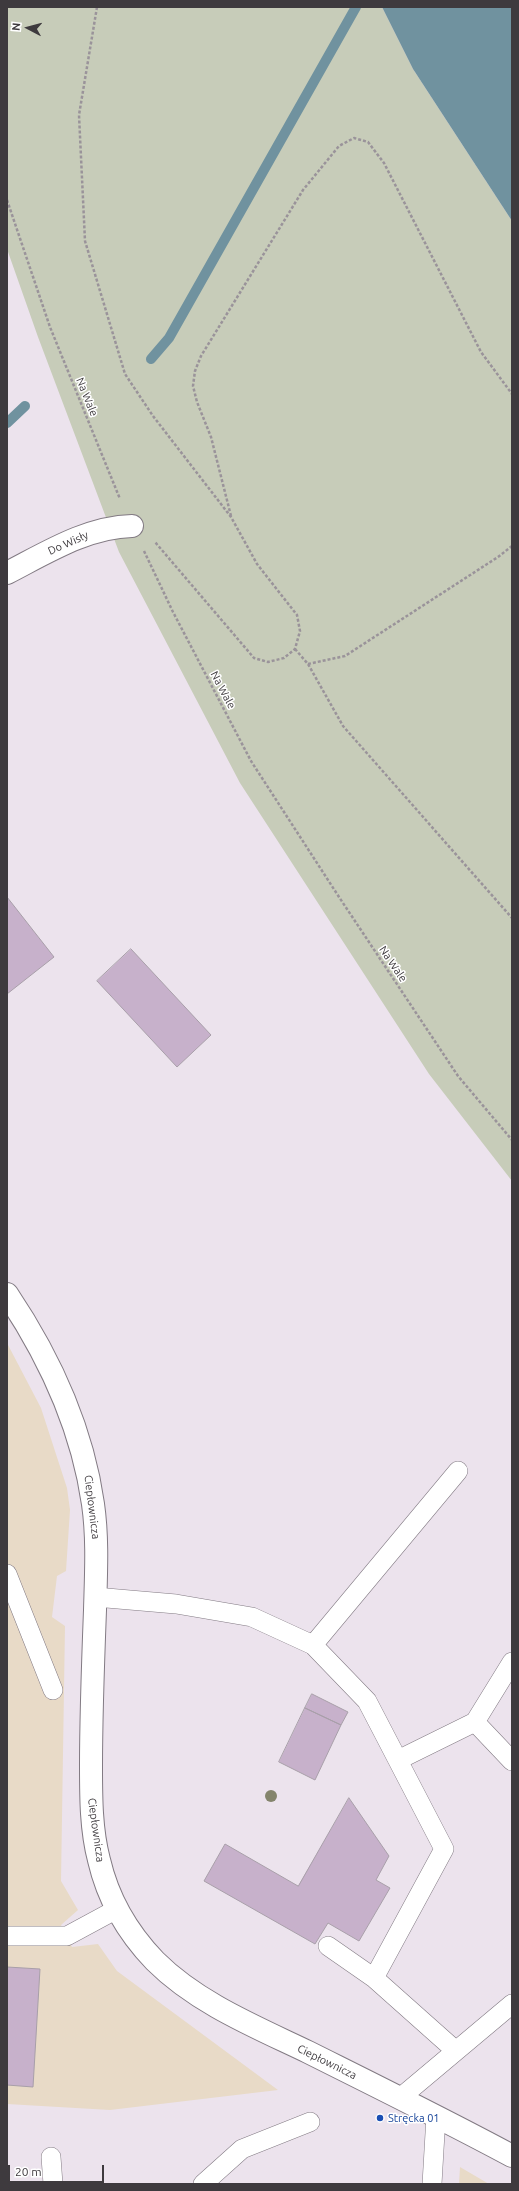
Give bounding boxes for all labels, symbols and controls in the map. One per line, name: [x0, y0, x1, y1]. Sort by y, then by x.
north arrow: [8, 8, 48, 48]
text: N: [10, 22, 22, 31]
street label: Na Wale: [73, 376, 101, 418]
street label: Do Wisły: [46, 528, 90, 558]
street label: Na Wale: [208, 669, 238, 711]
street label: Na Wale: [376, 943, 410, 985]
street label: Ciepłownicza: [82, 1474, 102, 1540]
street label: Ciepłownicza: [85, 1797, 107, 1863]
street label: Ciepłownicza: [295, 2042, 359, 2082]
place label: Stręcka 01: [388, 2111, 440, 2125]
marker: Stręcka 01: [375, 2113, 385, 2123]
scale bar: [10, 2157, 106, 2183]
text: 20 m: [15, 2165, 42, 2178]

